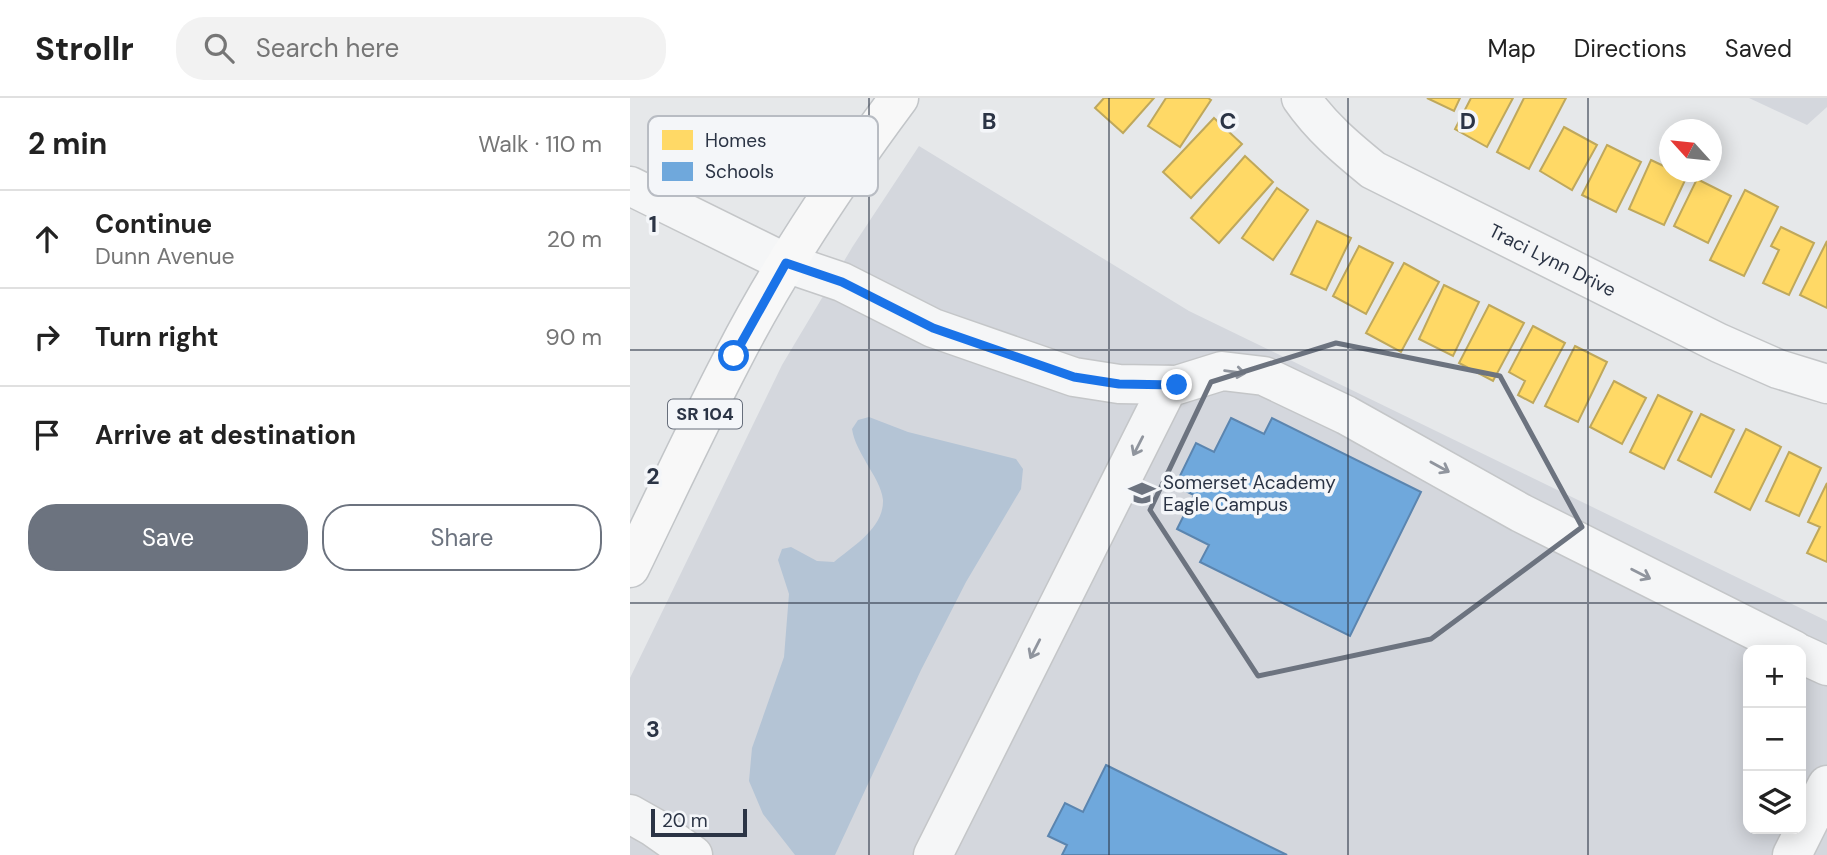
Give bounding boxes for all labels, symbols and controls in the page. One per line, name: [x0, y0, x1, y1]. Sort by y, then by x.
search box: [176, 17, 666, 80]
text: Strollr: [35, 27, 134, 70]
icon: search: [200, 29, 238, 67]
text: Search here: [256, 31, 399, 65]
text: Map: [1488, 33, 1536, 64]
text: Directions: [1574, 33, 1687, 64]
text: Saved: [1725, 33, 1792, 64]
text: B: [982, 106, 996, 136]
text: C: [1220, 106, 1236, 136]
text: D: [1460, 106, 1476, 136]
legend: [648, 116, 878, 196]
north arrow: [1659, 119, 1722, 182]
text: 2 min: [28, 124, 107, 163]
text: Homes: [705, 128, 766, 153]
text: Walk · 110 m: [478, 129, 602, 159]
text: Schools: [705, 159, 774, 184]
text: Continue: [95, 207, 212, 241]
text: 1: [649, 209, 657, 239]
street label: Traci Lynn Drive: [1485, 218, 1620, 302]
icon: ahead: [28, 220, 66, 258]
text: 20 m: [547, 224, 602, 254]
text: Dunn Avenue: [95, 241, 235, 271]
icon: right: [28, 318, 66, 356]
text: Turn right: [95, 320, 219, 354]
text: 90 m: [545, 322, 602, 352]
route start: [718, 340, 749, 371]
one-way arrow: [1223, 366, 1246, 379]
route end: [1161, 369, 1192, 400]
road number: SR 104: [668, 400, 742, 428]
icon: arrive: [28, 416, 66, 454]
text: Arrive at destination: [95, 418, 356, 452]
one-way arrow: [1130, 435, 1144, 455]
one-way arrow: [1429, 460, 1449, 474]
text: 2: [646, 461, 660, 491]
place label: Somerset Academy Eagle Campus: [1163, 470, 1336, 517]
school or university icon: Somerset Academy Eagle Campus: [1127, 478, 1157, 508]
button: Save: [28, 504, 308, 571]
button: Share: [322, 504, 602, 571]
one-way arrow: [1630, 567, 1651, 581]
one-way arrow: [1028, 638, 1042, 659]
map controls: [1743, 645, 1806, 834]
button: +: [1743, 645, 1806, 708]
button: −: [1743, 708, 1806, 771]
text: 3: [646, 714, 660, 744]
button: layers: [1743, 771, 1806, 834]
scale bar: [651, 806, 747, 838]
text: 20 m: [662, 808, 708, 833]

